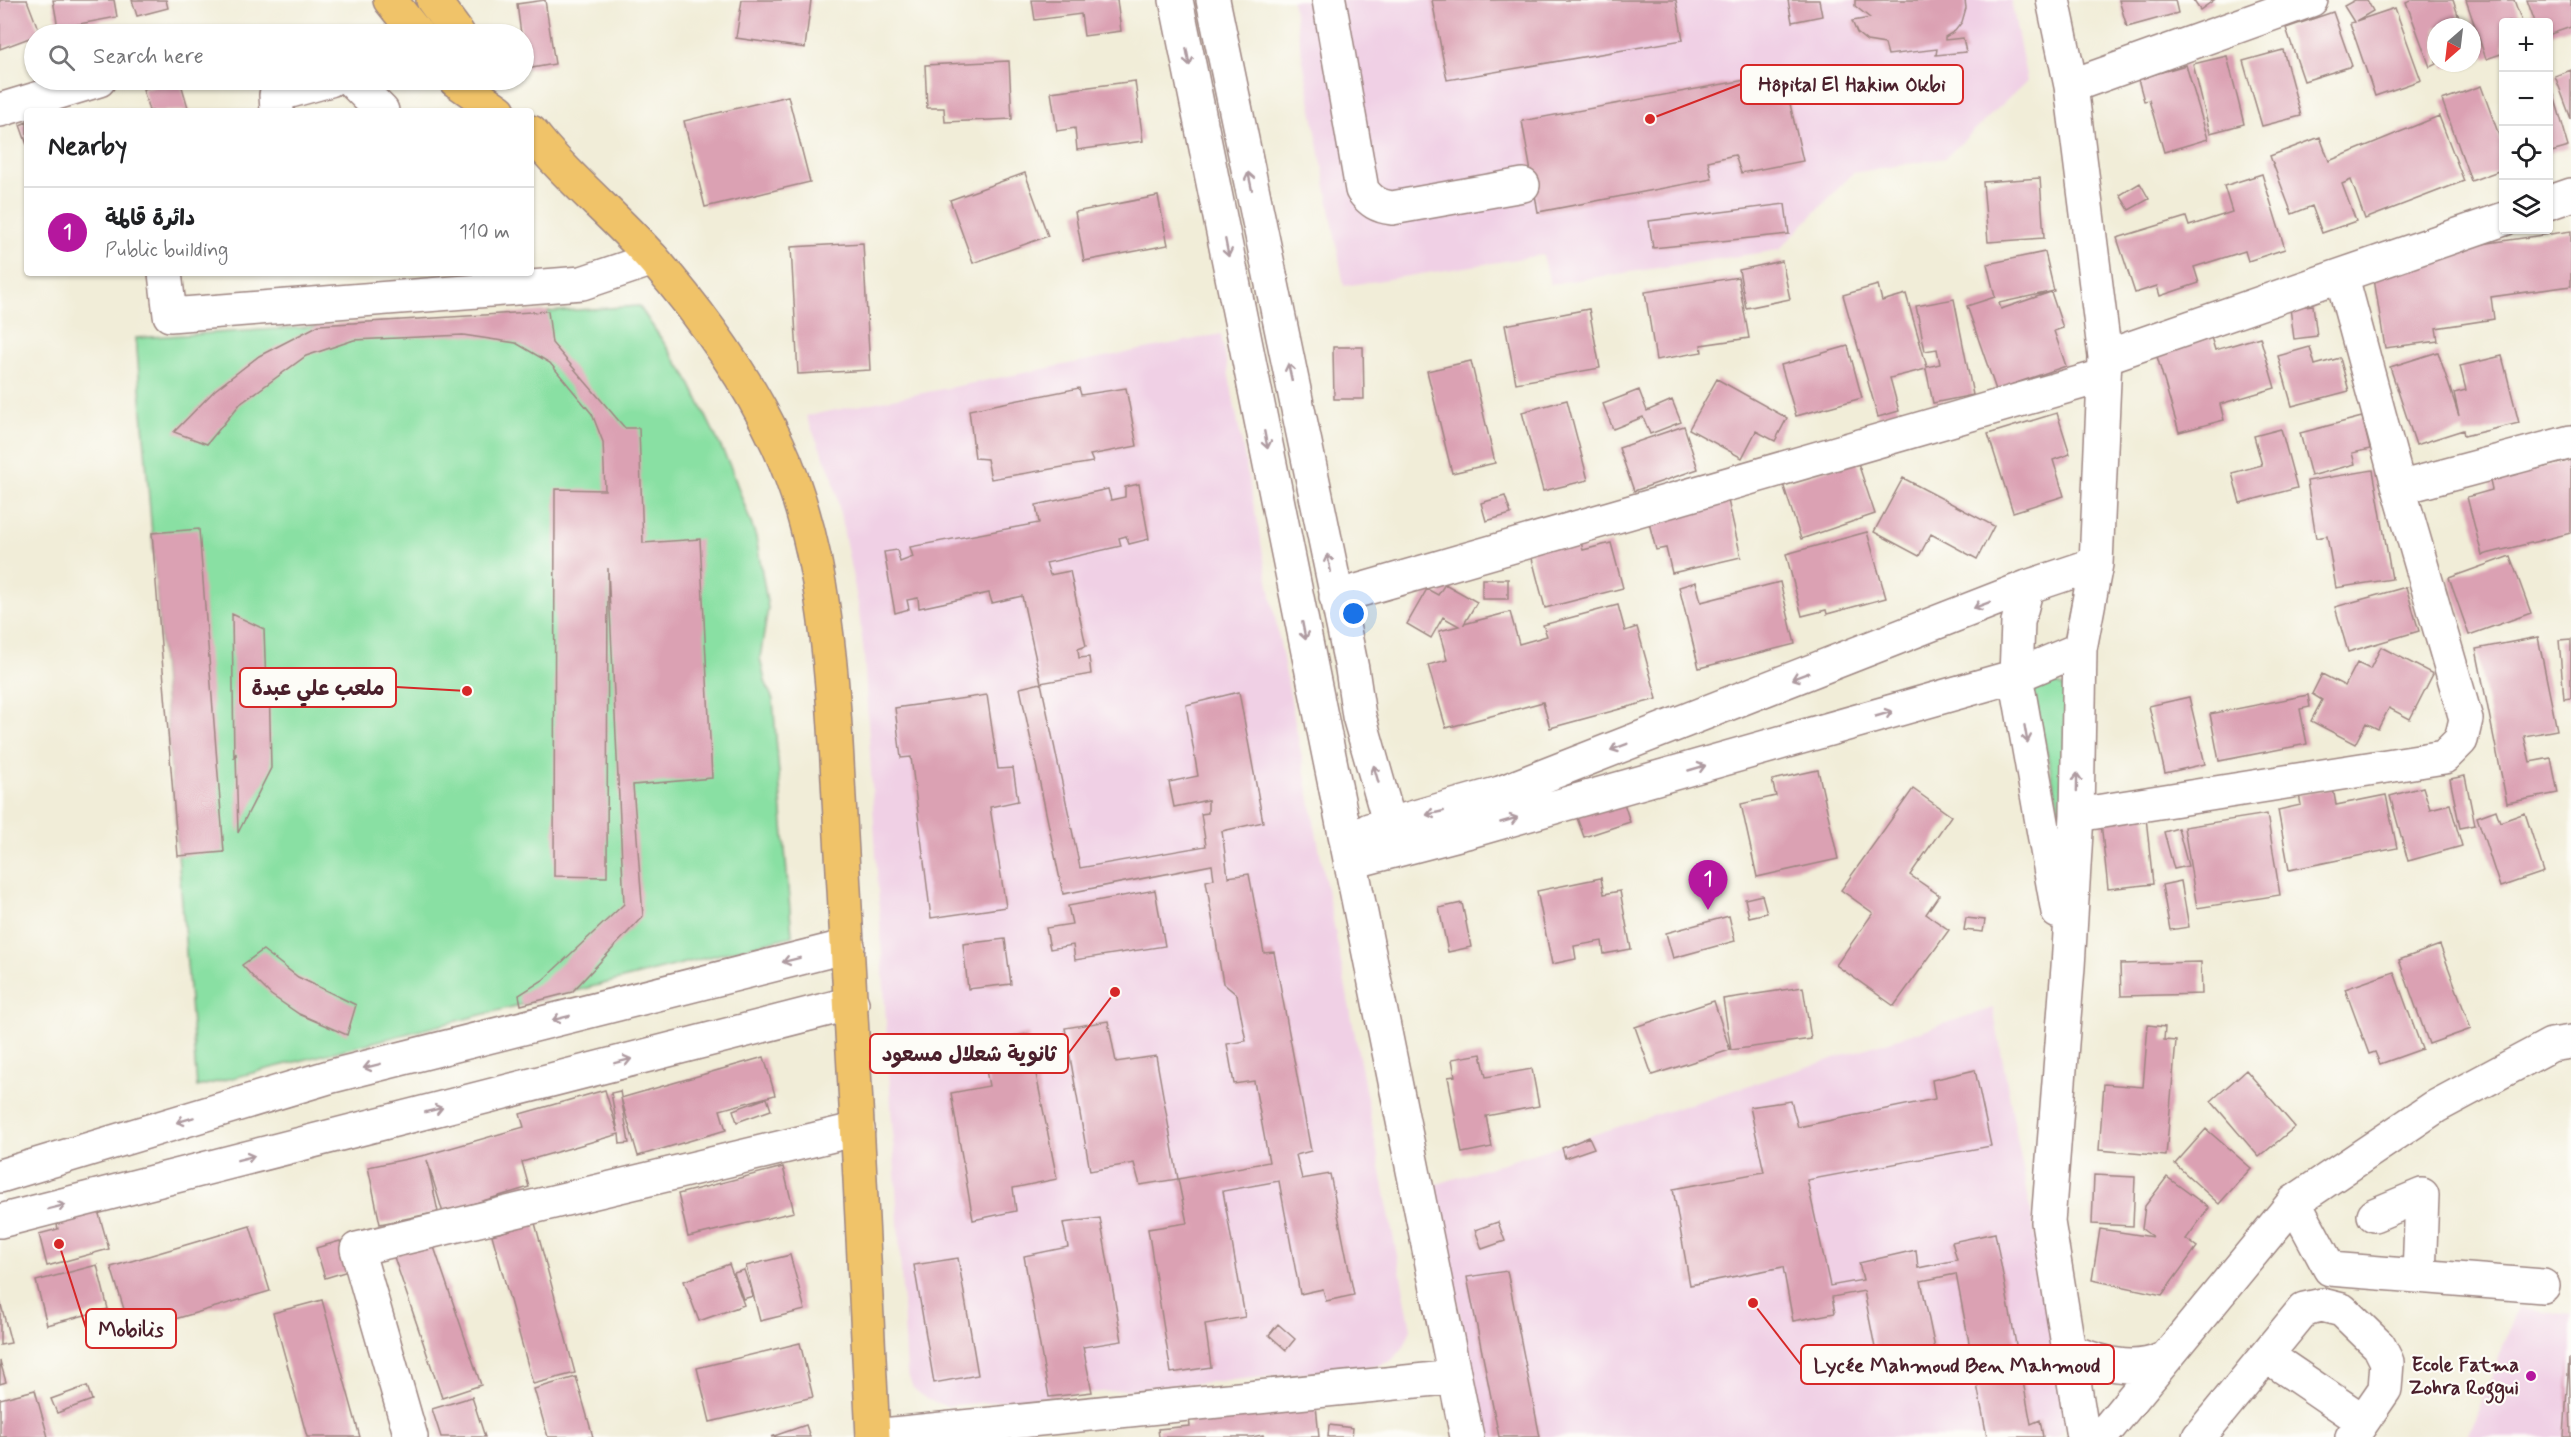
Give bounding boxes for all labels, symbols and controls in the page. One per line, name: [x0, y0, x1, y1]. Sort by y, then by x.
north arrow: [2427, 18, 2481, 72]
map controls: [2499, 18, 2553, 234]
button: +: [2499, 18, 2553, 72]
search box: [24, 24, 534, 90]
icon: search: [45, 41, 78, 74]
text: Search here: [93, 43, 204, 71]
one-way arrow: [1183, 47, 1194, 67]
callout: Hôpital El Hakim Okbi: [1741, 65, 1963, 104]
text: Hôpital El Hakim Okbi: [1758, 71, 1946, 99]
button: −: [2499, 72, 2553, 126]
button: locate: [2499, 126, 2553, 180]
text: Nearby: [48, 130, 127, 164]
one-way arrow: [1244, 172, 1256, 191]
button: layers: [2499, 180, 2553, 234]
text: دائرة قالمة: [105, 205, 195, 233]
text: 1: [63, 219, 72, 246]
text: 110 m: [459, 219, 510, 246]
text: Public building: [105, 237, 228, 264]
one-way arrow: [1222, 238, 1233, 258]
one-way arrow: [1284, 363, 1295, 382]
one-way arrow: [1260, 430, 1272, 449]
one-way arrow: [1323, 554, 1334, 573]
your location: [1339, 599, 1368, 628]
one-way arrow: [1973, 600, 1992, 611]
one-way arrow: [1299, 620, 1310, 640]
callout: ملعب علي عبدة: [240, 668, 396, 707]
one-way arrow: [1791, 671, 1810, 682]
text: ملعب علي عبدة: [252, 675, 384, 707]
one-way arrow: [1875, 708, 1894, 719]
one-way arrow: [2021, 724, 2032, 743]
one-way arrow: [1610, 742, 1628, 753]
one-way arrow: [1687, 762, 1706, 773]
one-way arrow: [1370, 764, 1381, 783]
one-way arrow: [2072, 773, 2083, 793]
one-way arrow: [1426, 807, 1445, 819]
one-way arrow: [1499, 814, 1518, 826]
pin: 1: [1688, 860, 1728, 910]
one-way arrow: [782, 955, 801, 967]
one-way arrow: [552, 1013, 571, 1025]
callout: ثانوية شعلال مسعود: [870, 1034, 1068, 1073]
text: ثانوية شعلال مسعود: [882, 1041, 1058, 1069]
one-way arrow: [614, 1055, 633, 1067]
one-way arrow: [363, 1060, 382, 1072]
one-way arrow: [425, 1103, 444, 1115]
one-way arrow: [176, 1115, 195, 1126]
one-way arrow: [236, 1152, 255, 1164]
one-way arrow: [47, 1200, 66, 1212]
callout: Mobilis: [86, 1309, 176, 1348]
text: Mobilis: [98, 1316, 165, 1344]
callout: Lycée Mahmoud Ben Mahmoud: [1801, 1345, 2114, 1384]
text: Lycée Mahmoud Ben Mahmoud: [1814, 1352, 2100, 1380]
place label: Ecole Fatma Zohra Roggui: [2408, 1352, 2519, 1404]
marker: Ecole Fatma Zohra Roggui: [2524, 1369, 2538, 1383]

